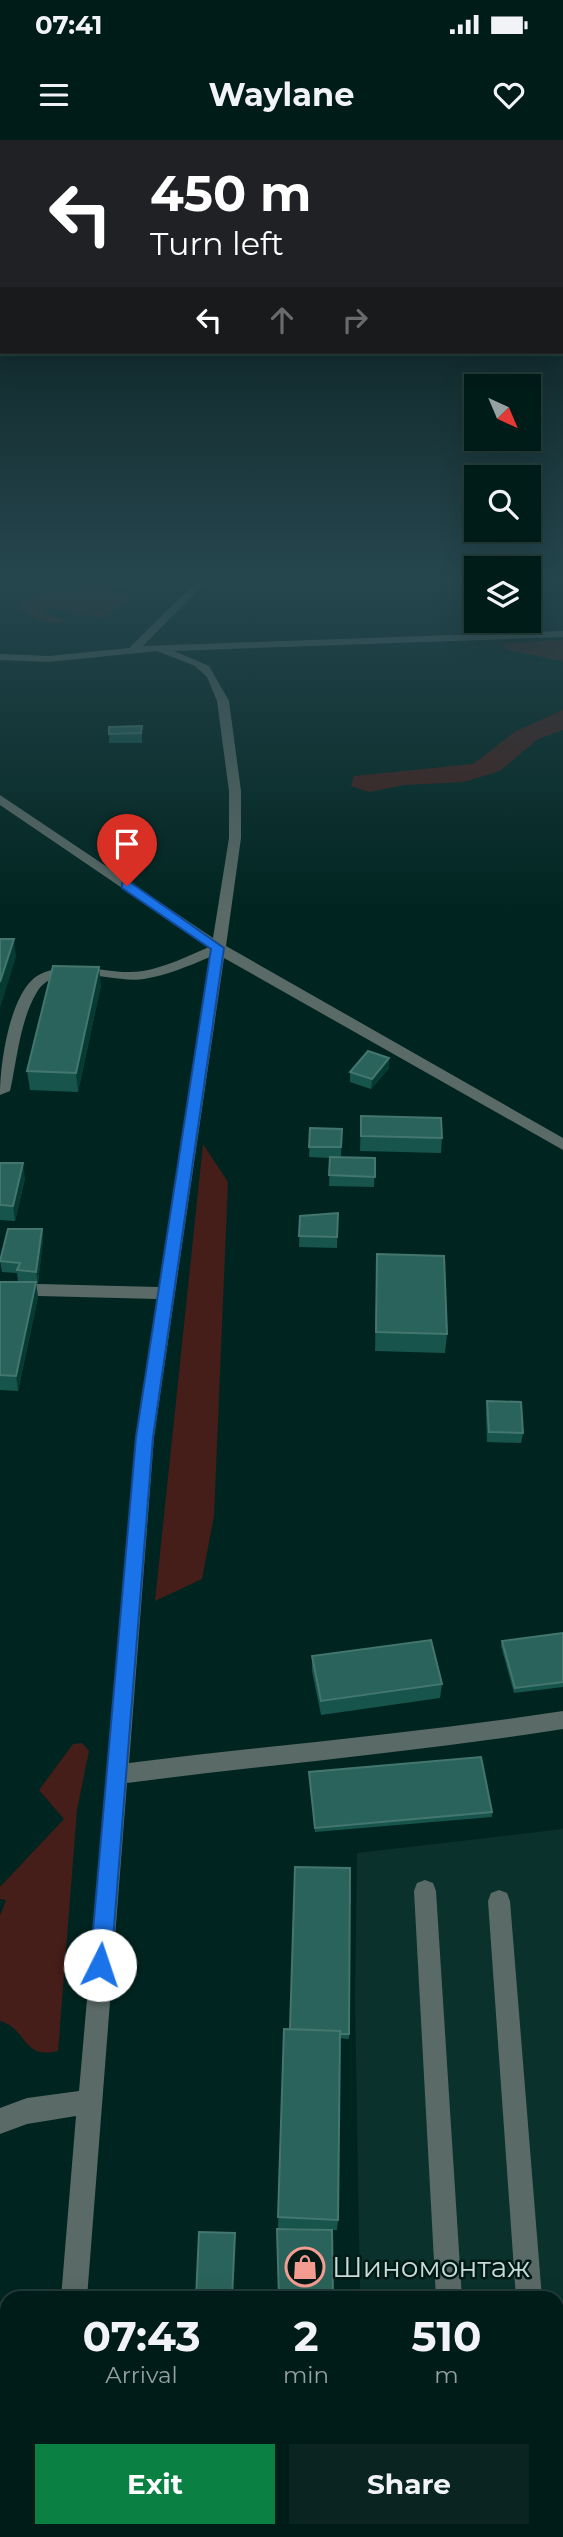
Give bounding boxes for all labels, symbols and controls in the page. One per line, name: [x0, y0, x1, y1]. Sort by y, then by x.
text: 07:41: [35, 9, 102, 41]
text: Waylane: [209, 75, 354, 114]
icon: menu: [35, 76, 73, 114]
icon: heart: [490, 76, 528, 114]
text: 450 m: [150, 164, 311, 223]
icon: left: [35, 168, 126, 259]
text: Turn left: [150, 224, 284, 263]
icon: left: [190, 301, 228, 339]
icon: ahead: [263, 301, 301, 339]
icon: right: [336, 301, 374, 339]
north arrow: [464, 374, 541, 452]
map controls: [464, 374, 541, 633]
button: search: [464, 465, 541, 542]
button: layers: [464, 556, 541, 633]
pin: [97, 814, 157, 886]
icon: arrive: [108, 825, 146, 863]
position arrow: [63, 1928, 137, 2002]
shop icon: Шиномонтаж: [284, 2246, 326, 2288]
place label: Шиномонтаж: [332, 2250, 530, 2284]
text: 07:43: [82, 2310, 201, 2362]
text: 2: [294, 2310, 318, 2362]
text: 510: [412, 2310, 482, 2362]
text: Arrival: [105, 2361, 178, 2389]
text: min: [283, 2361, 329, 2389]
text: m: [434, 2361, 459, 2389]
button: Exit: [35, 2444, 275, 2524]
button: Share: [289, 2444, 529, 2524]

